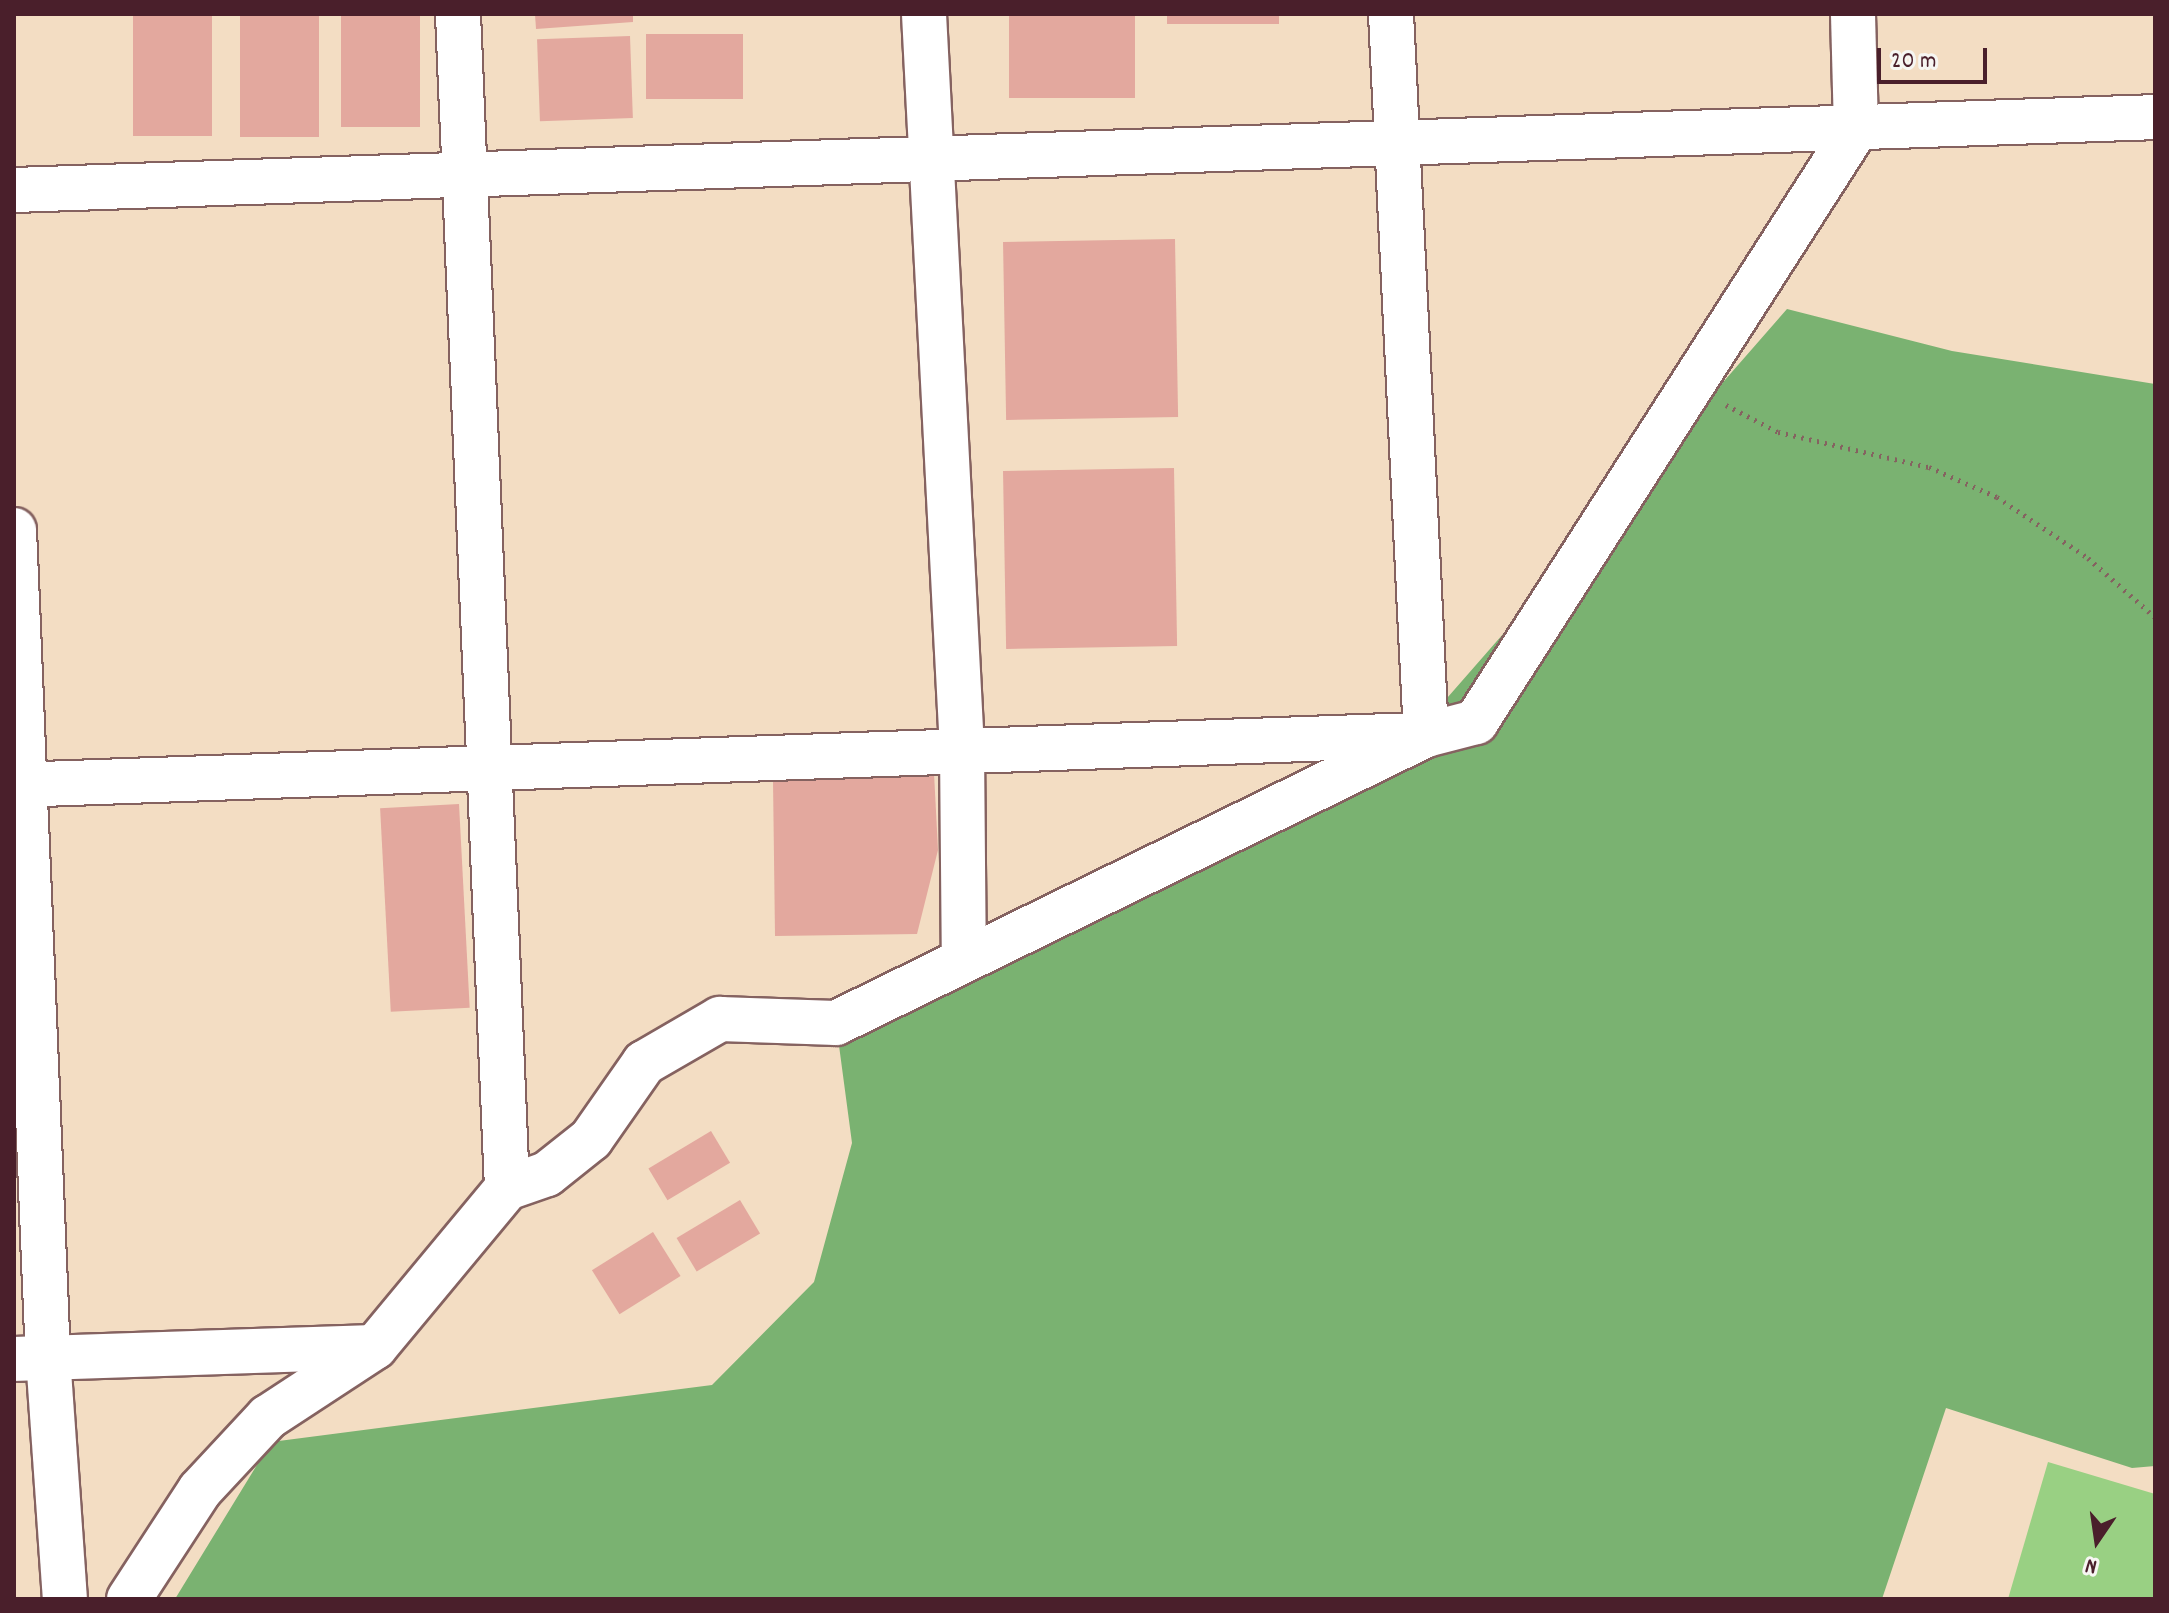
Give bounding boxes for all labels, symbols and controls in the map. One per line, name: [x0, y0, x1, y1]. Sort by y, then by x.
scale bar: [1881, 32, 1991, 82]
text: 20 m: [1891, 45, 1937, 79]
north arrow: [2057, 1501, 2137, 1581]
text: N: [2083, 1549, 2100, 1581]

